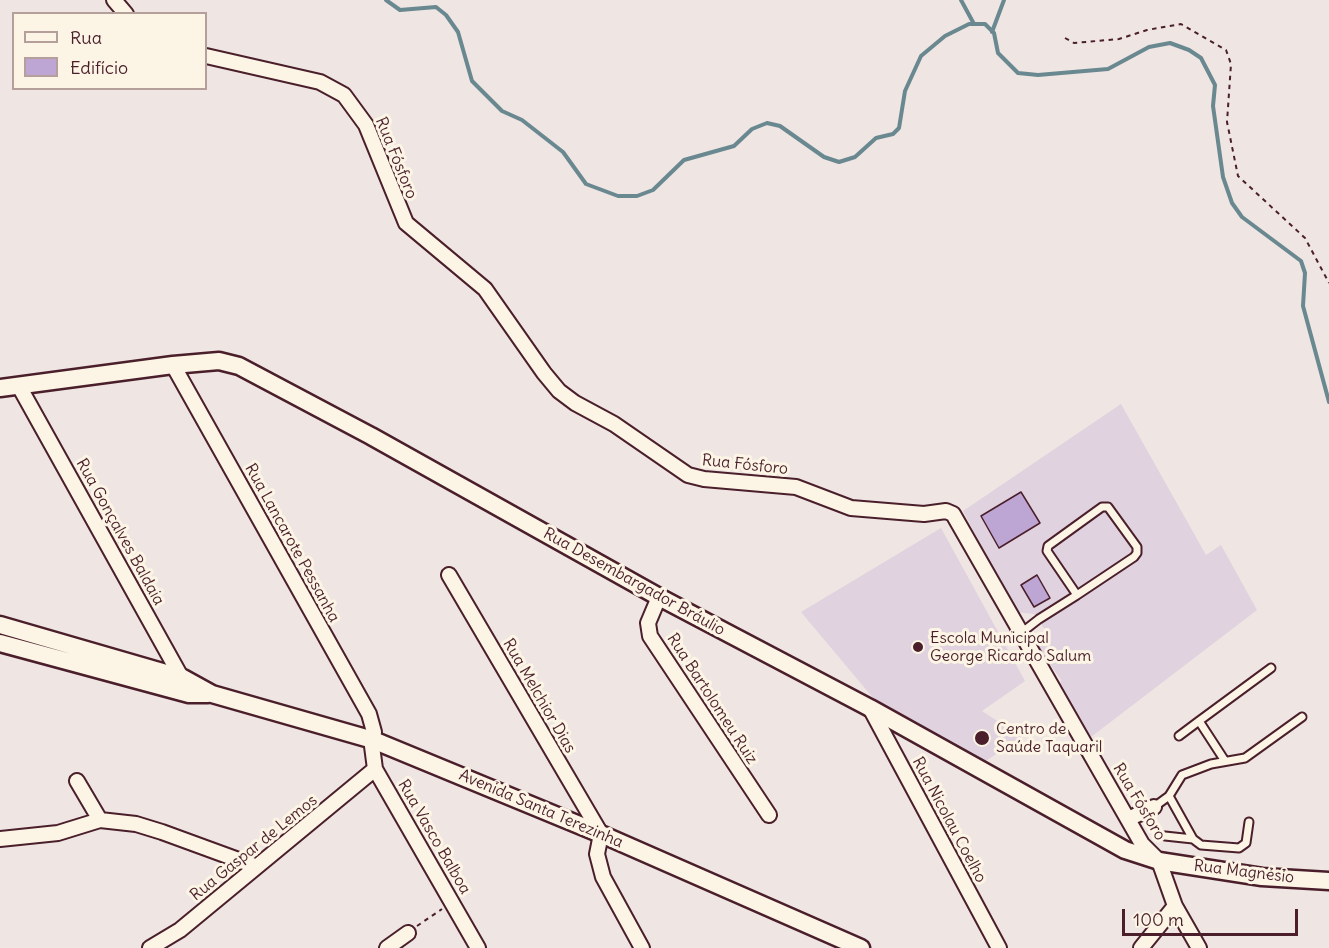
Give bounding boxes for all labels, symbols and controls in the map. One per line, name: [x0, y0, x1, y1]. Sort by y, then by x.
legend: [12, 12, 207, 90]
text: Rua: [70, 26, 102, 49]
text: Edifício: [70, 56, 128, 79]
street label: Rua Fósforo: [371, 114, 421, 202]
street label: Rua Fósforo: [701, 451, 789, 479]
street label: Rua Gonçalves Baldaia: [72, 455, 168, 609]
street label: Rua Lancarote Pessanha: [240, 460, 344, 626]
street label: Rua Desembargador Bráulio: [540, 524, 728, 640]
place label: Escola Municipal George Ricardo Salum: [930, 628, 1091, 666]
street label: Rua Bartolomeu Ruiz: [663, 630, 761, 768]
street label: Rua Melchior Dias: [498, 635, 580, 757]
marker: Escola Municipal George Ricardo Salum: [911, 640, 925, 654]
place label: Centro de Saúde Taquaril: [996, 719, 1102, 757]
marker: Centro de Saúde Taquaril: [973, 729, 991, 747]
street label: Rua Nicolau Coelho: [908, 754, 990, 886]
street label: Rua Fósforo: [1109, 760, 1169, 844]
street label: Avenida Santa Terezinha: [456, 766, 626, 852]
street label: Rua Vasco Balboa: [393, 776, 475, 898]
street label: Rua Gaspar de Lemos: [187, 791, 321, 905]
street label: Rua Magnésio: [1193, 856, 1295, 888]
scale bar: [1125, 897, 1300, 935]
text: 100 m: [1133, 908, 1184, 931]

